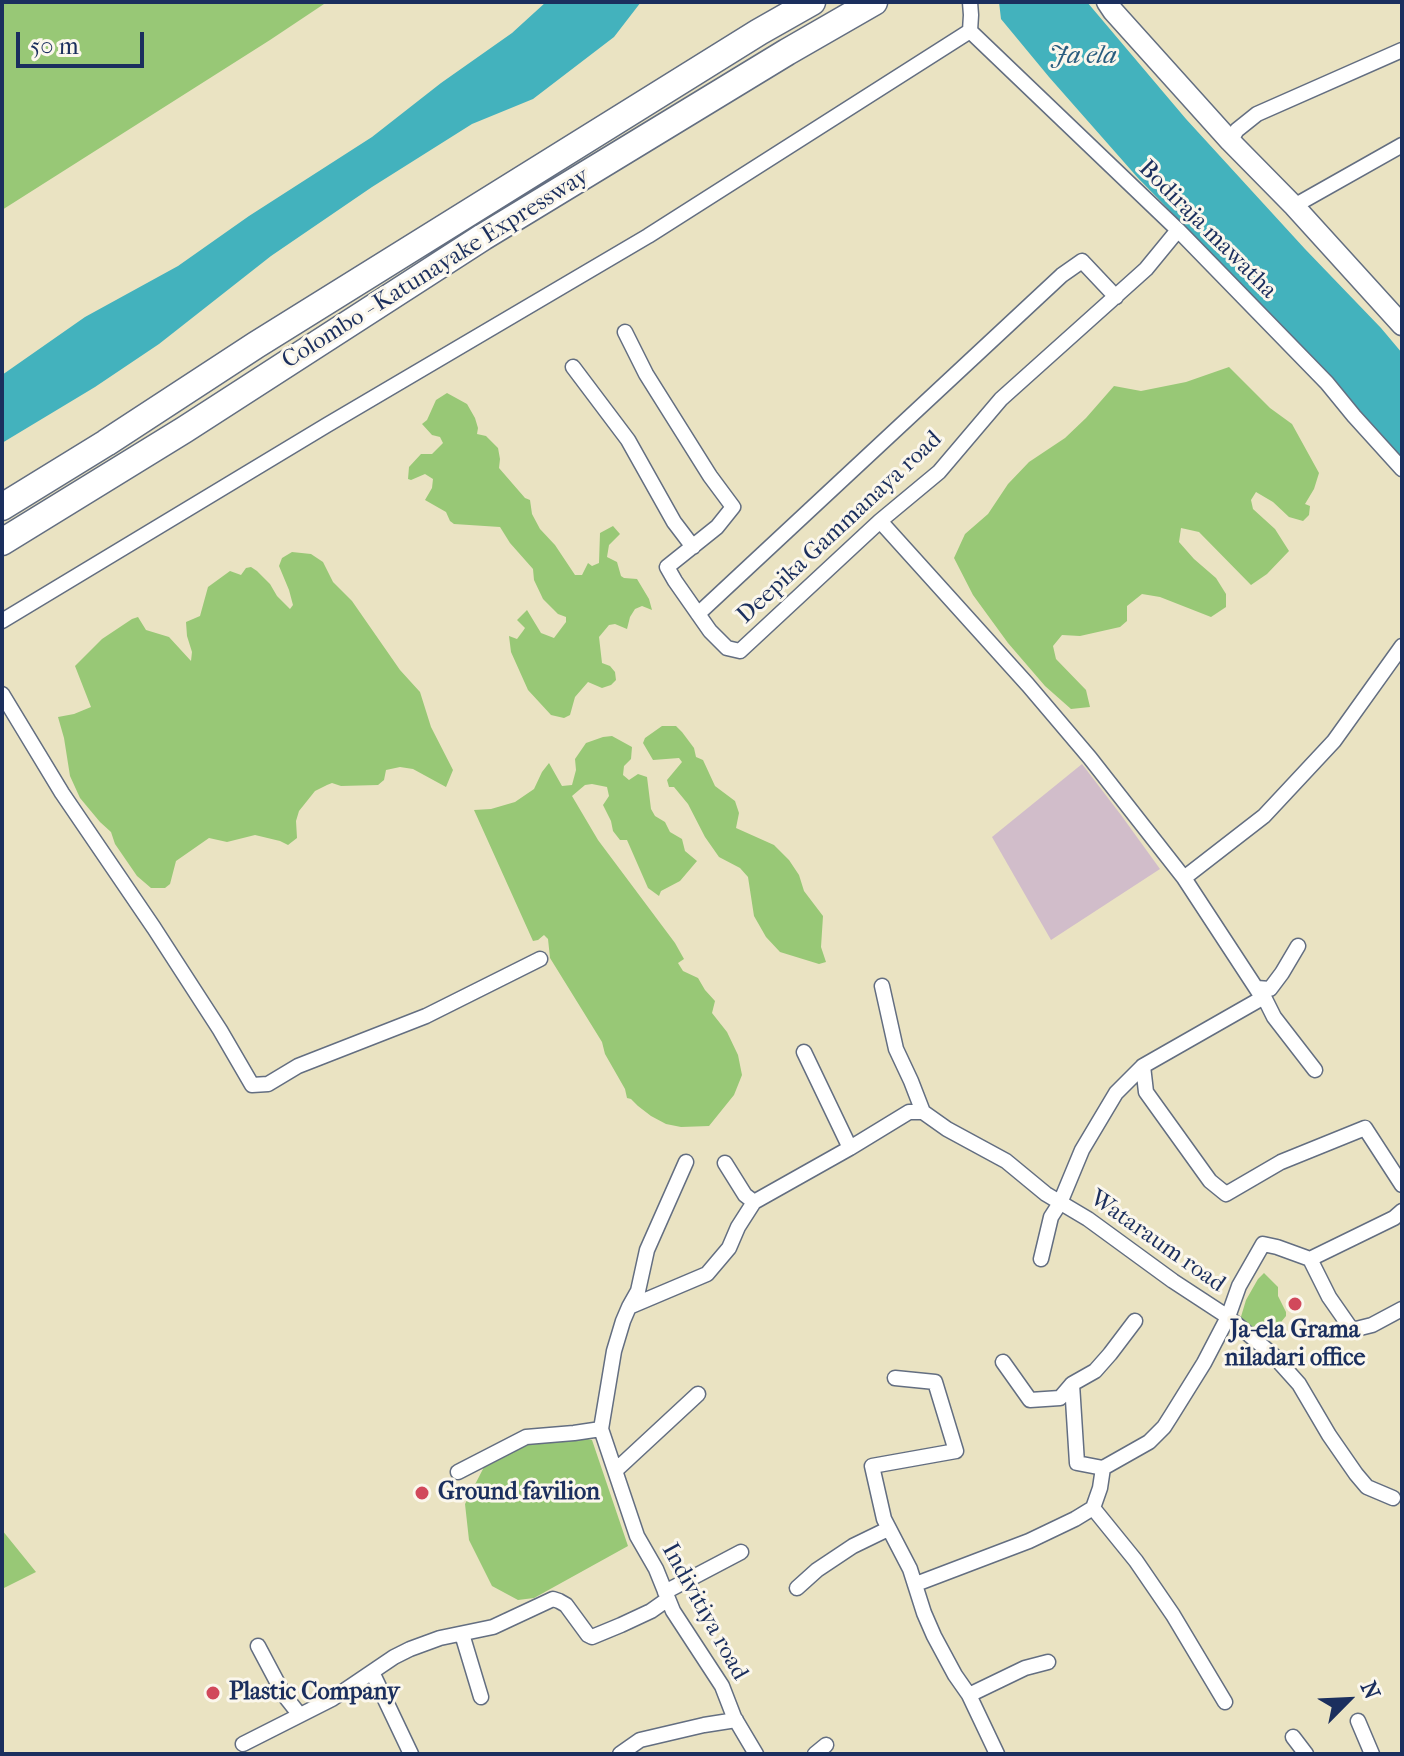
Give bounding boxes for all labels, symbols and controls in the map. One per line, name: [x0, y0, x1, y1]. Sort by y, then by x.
scale bar: [20, 16, 148, 66]
text: 50 m: [30, 32, 79, 60]
water label: Ja ela: [1049, 41, 1117, 73]
street label: Bodiraja mawatha: [1132, 155, 1282, 305]
street label: Colombo - Katunayake Expressway: [277, 162, 595, 376]
street label: Deepika Gammanaya road: [732, 426, 948, 630]
street label: Wataraum road: [1084, 1185, 1230, 1299]
marker: Ja-ela Grama niladari office: [1286, 1295, 1304, 1313]
place label: Ja-ela Grama niladari office: [1225, 1317, 1365, 1373]
place label: Ground favilion: [438, 1479, 600, 1507]
marker: Ground favilion: [413, 1484, 431, 1502]
street label: Indivitiya road: [654, 1538, 754, 1686]
north arrow: [1308, 1660, 1388, 1740]
text: N: [1355, 1677, 1385, 1703]
place label: Plastic Company: [229, 1679, 400, 1707]
marker: Plastic Company: [204, 1684, 222, 1702]

